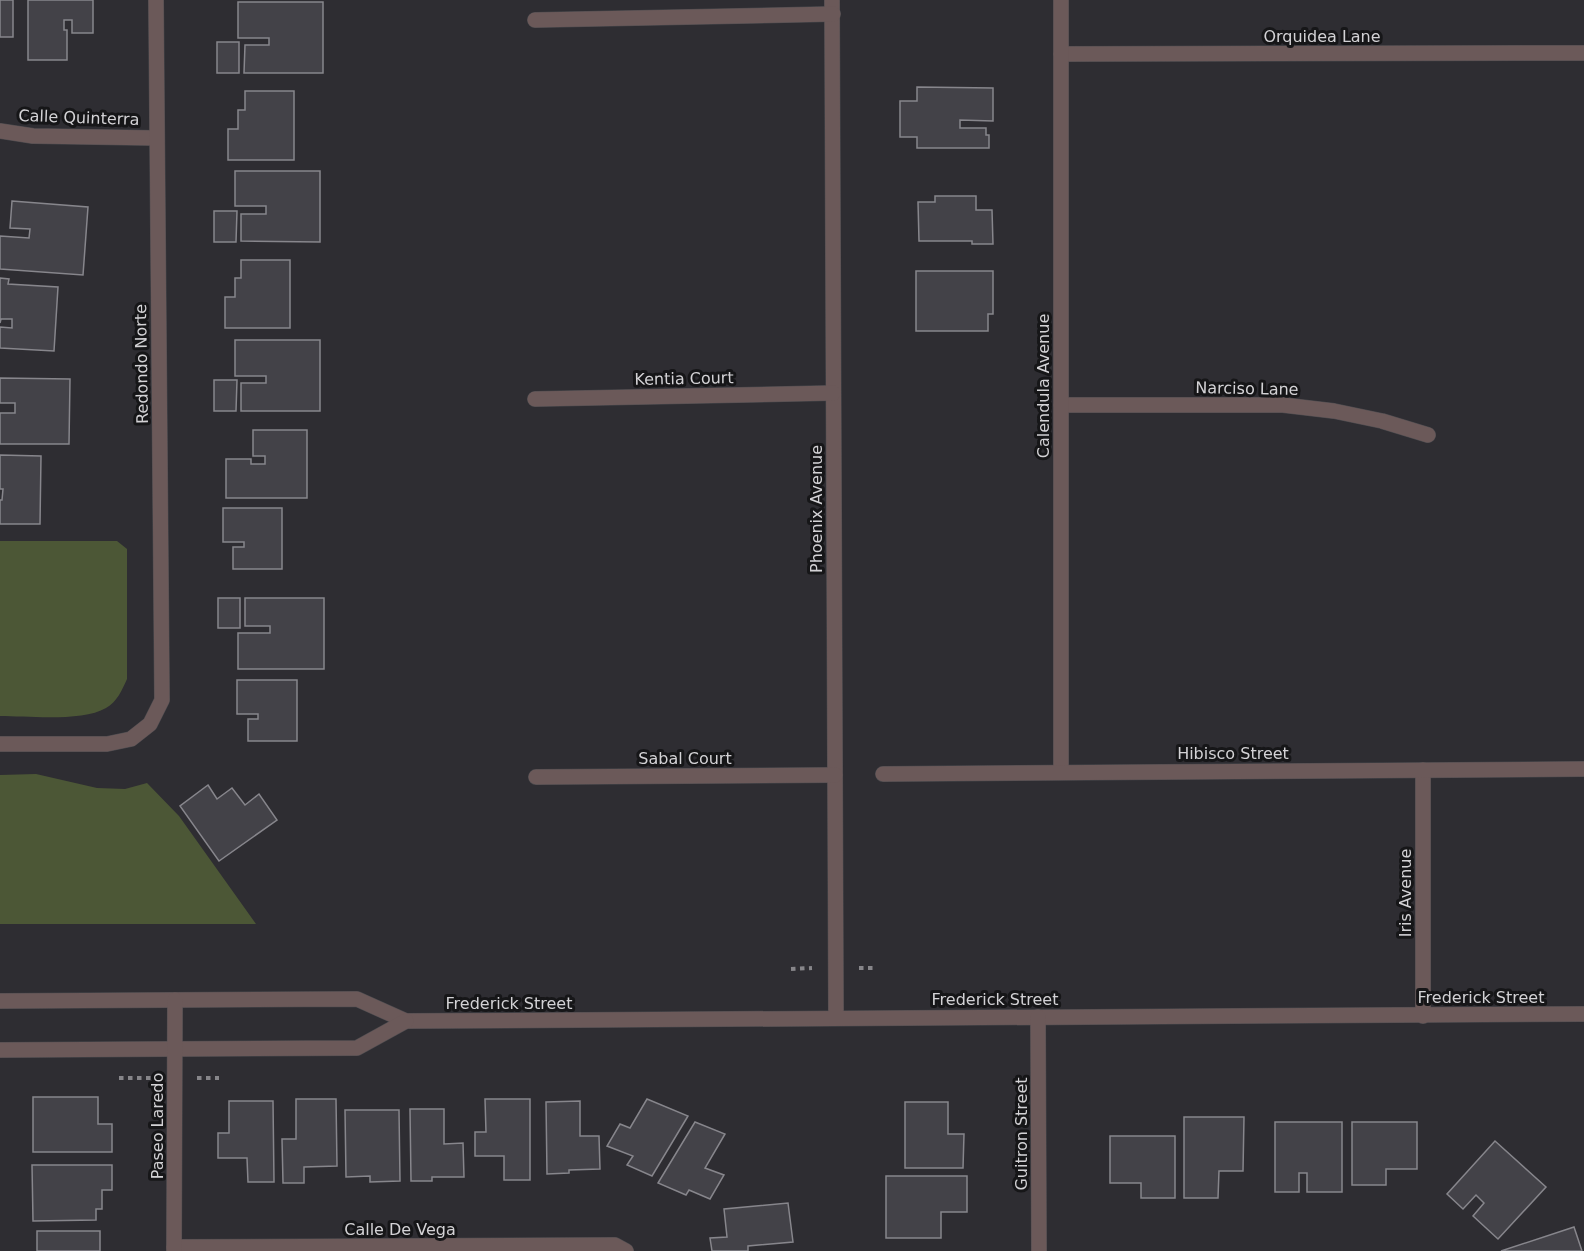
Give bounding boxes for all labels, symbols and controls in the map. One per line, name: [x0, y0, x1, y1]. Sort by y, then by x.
street label: Orquidea Lane: [1263, 27, 1381, 46]
street label: Calle Quinterra: [18, 106, 140, 129]
street label: Redondo Norte: [131, 304, 152, 424]
street label: Calendula Avenue: [1034, 314, 1053, 458]
street label: Kentia Court: [634, 368, 734, 389]
street label: Narciso Lane: [1195, 378, 1299, 399]
street label: Phoenix Avenue: [807, 445, 826, 573]
street label: Hibisco Street: [1177, 744, 1289, 763]
street label: Sabal Court: [638, 749, 732, 768]
street label: Iris Avenue: [1396, 849, 1415, 937]
street label: Frederick Street: [1418, 988, 1544, 1007]
street label: Frederick Street: [932, 990, 1058, 1009]
street label: Frederick Street: [446, 994, 572, 1013]
street label: Paseo Laredo: [148, 1073, 167, 1179]
street label: Guitron Street: [1012, 1077, 1031, 1191]
street label: Calle De Vega: [344, 1220, 456, 1239]

